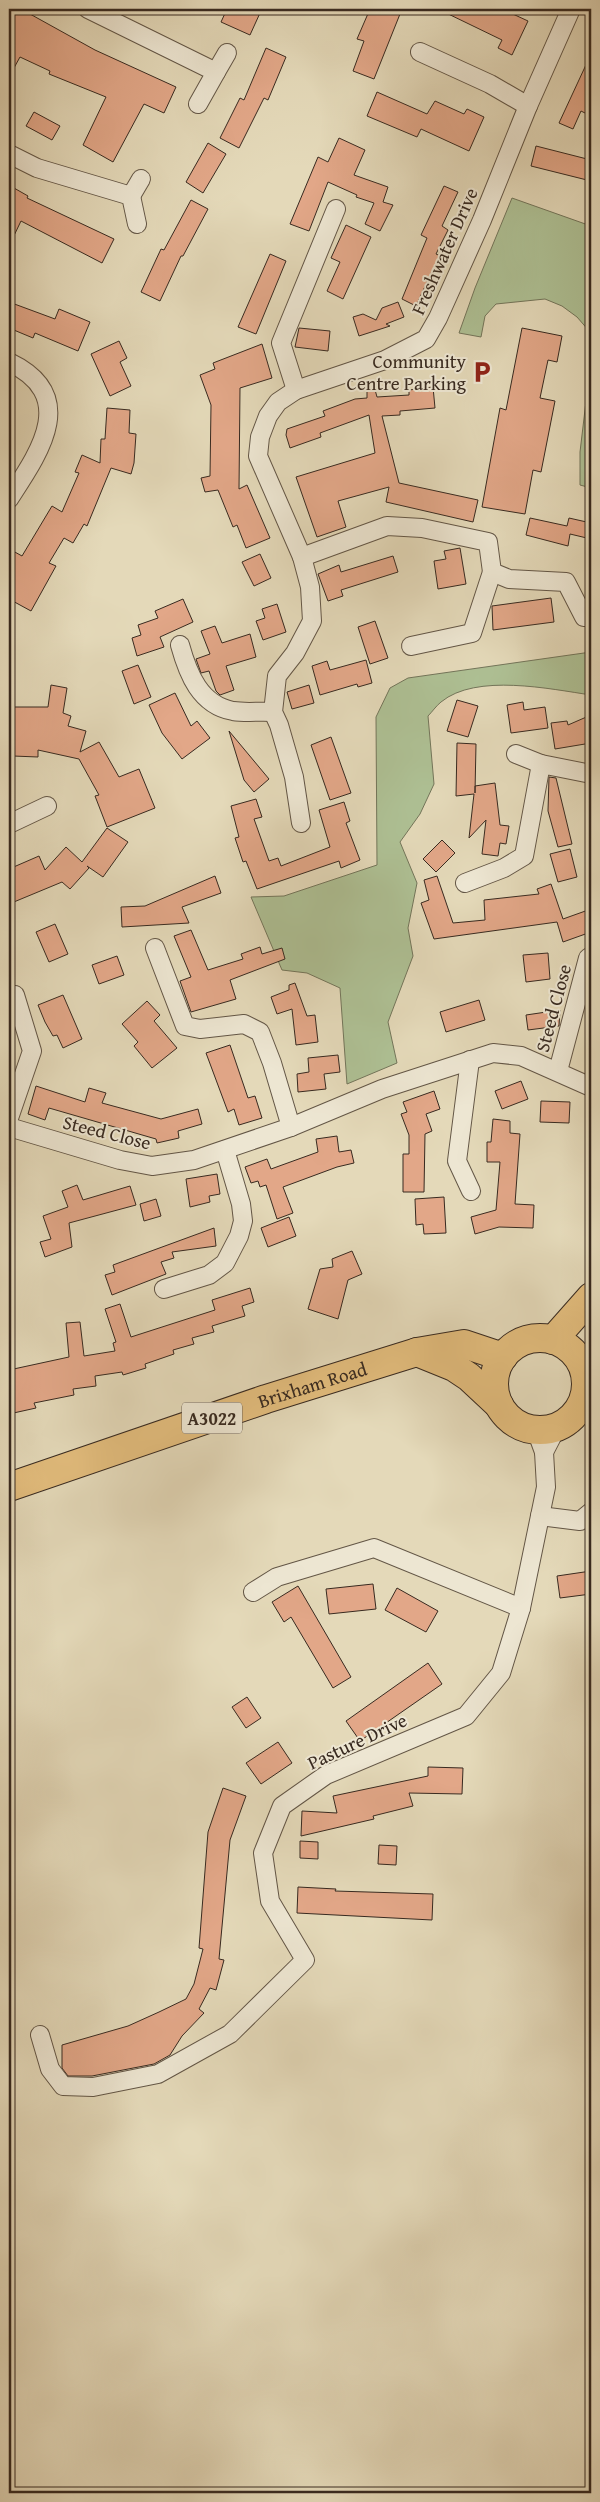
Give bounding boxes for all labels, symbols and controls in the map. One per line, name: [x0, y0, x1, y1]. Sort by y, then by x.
street label: Freshwater Drive: [403, 183, 485, 319]
place label: Community Centre Parking: [347, 347, 467, 397]
parking icon: Community Centre Parking: [469, 359, 495, 385]
street label: Steed Close: [528, 961, 578, 1055]
street label: Steed Close: [60, 1108, 154, 1156]
street label: Brixham Road: [254, 1354, 371, 1415]
road number: A3022: [182, 1402, 242, 1434]
street label: Pasture Drive: [303, 1706, 411, 1776]

